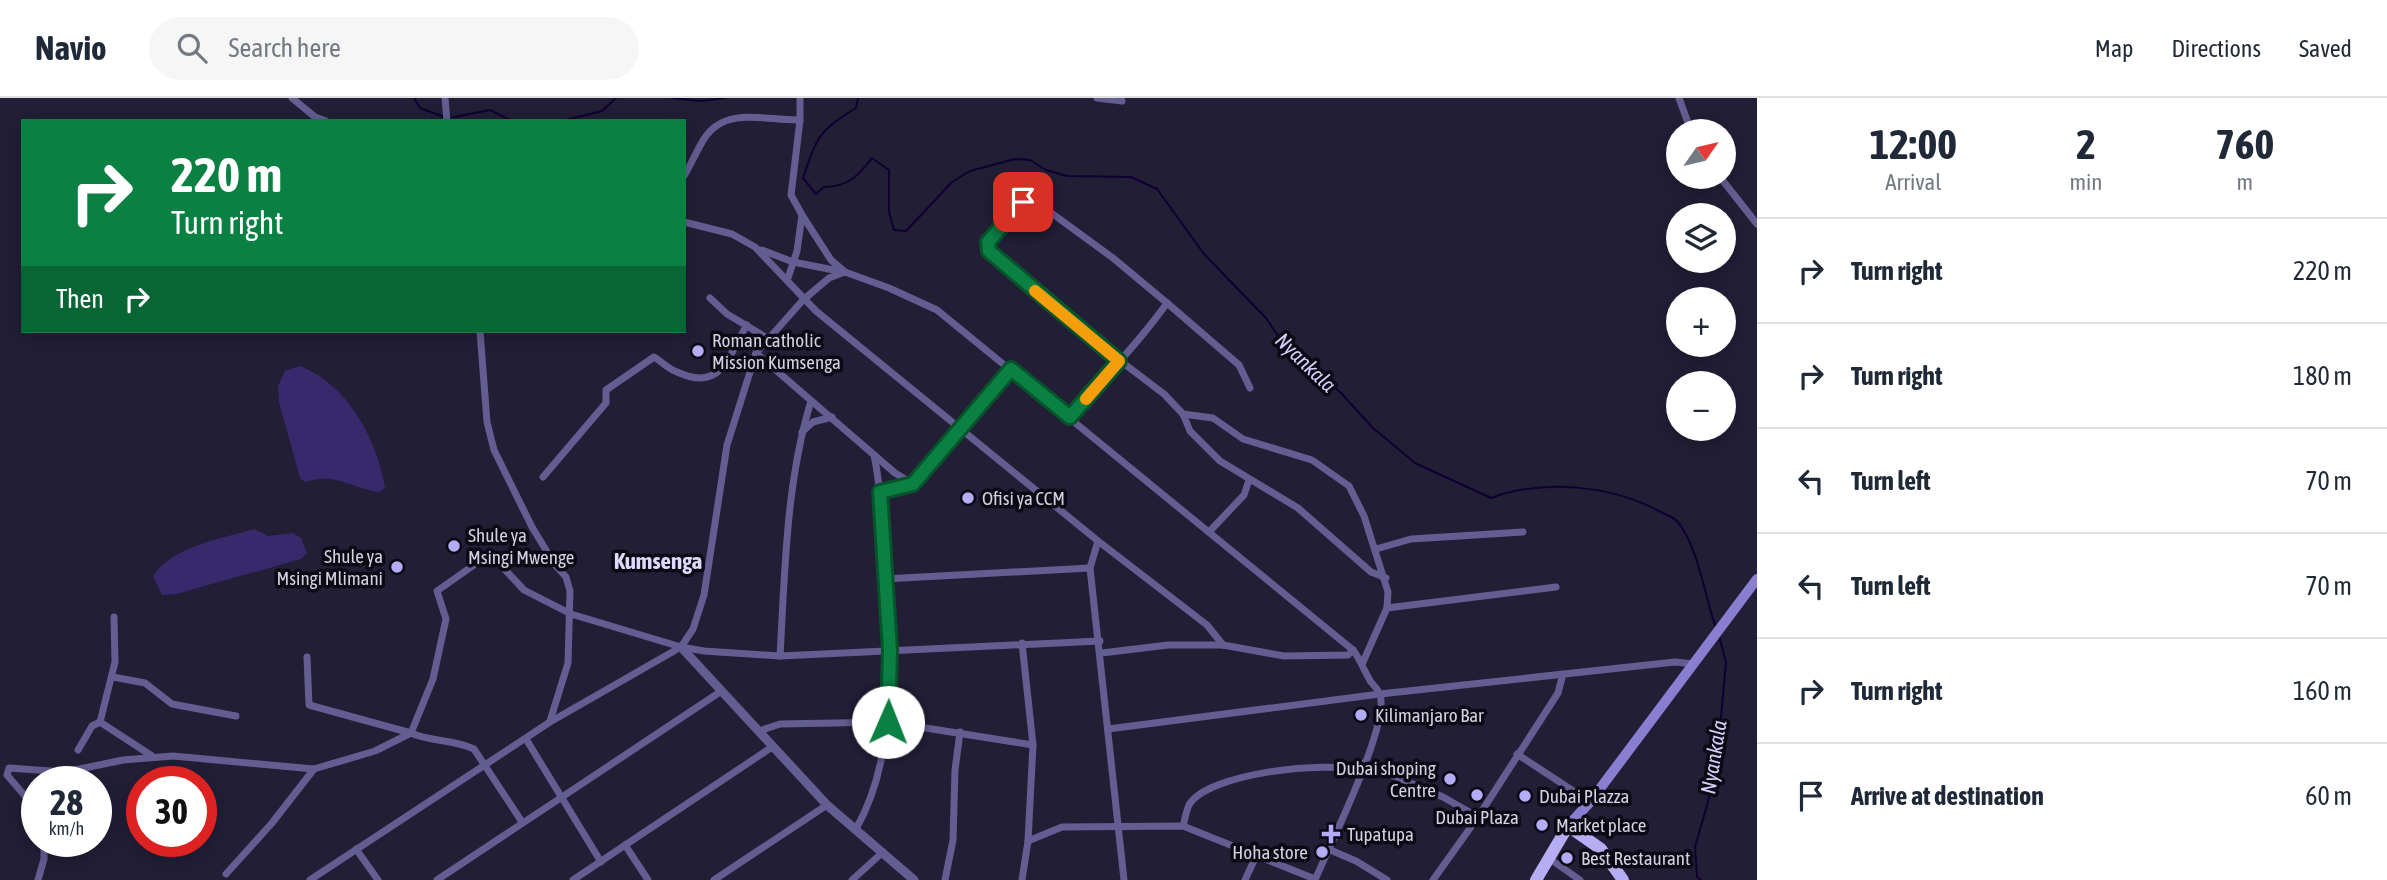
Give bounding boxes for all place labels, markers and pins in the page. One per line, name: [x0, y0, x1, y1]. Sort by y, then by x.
pin: [993, 172, 1053, 232]
place label: Roman catholic Mission Kumsenga: [712, 329, 841, 373]
marker: Roman catholic Mission Kumsenga: [690, 343, 706, 359]
place label: Ofisi ya CCM: [982, 487, 1065, 509]
marker: Ofisi ya CCM: [960, 490, 976, 506]
place label: Shule ya Msingi Mwenge: [468, 524, 574, 568]
marker: Shule ya Msingi Mwenge: [446, 538, 462, 554]
place label: Shule ya Msingi Mlimani: [277, 545, 383, 589]
marker: Shule ya Msingi Mlimani: [389, 559, 405, 575]
place label: Kilimanjaro Bar: [1375, 704, 1484, 726]
marker: Kilimanjaro Bar: [1353, 707, 1369, 723]
place label: Dubai shoping Centre: [1336, 757, 1437, 801]
marker: Dubai shoping Centre: [1442, 771, 1458, 787]
place label: Dubai Plazza: [1539, 785, 1629, 807]
marker: Dubai Plaza: [1469, 787, 1485, 803]
marker: Dubai Plazza: [1517, 788, 1533, 804]
place label: Dubai Plaza: [1435, 806, 1519, 828]
place label: Market place: [1556, 814, 1646, 836]
marker: Market place: [1534, 817, 1550, 833]
place label: Tupatupa: [1347, 823, 1414, 845]
marker: Tupatupa: [1321, 824, 1341, 844]
place label: Hoha store: [1232, 841, 1308, 863]
marker: Hoha store: [1314, 844, 1330, 860]
place label: Best Restaurant: [1581, 847, 1690, 869]
marker: Best Restaurant: [1559, 850, 1575, 866]

